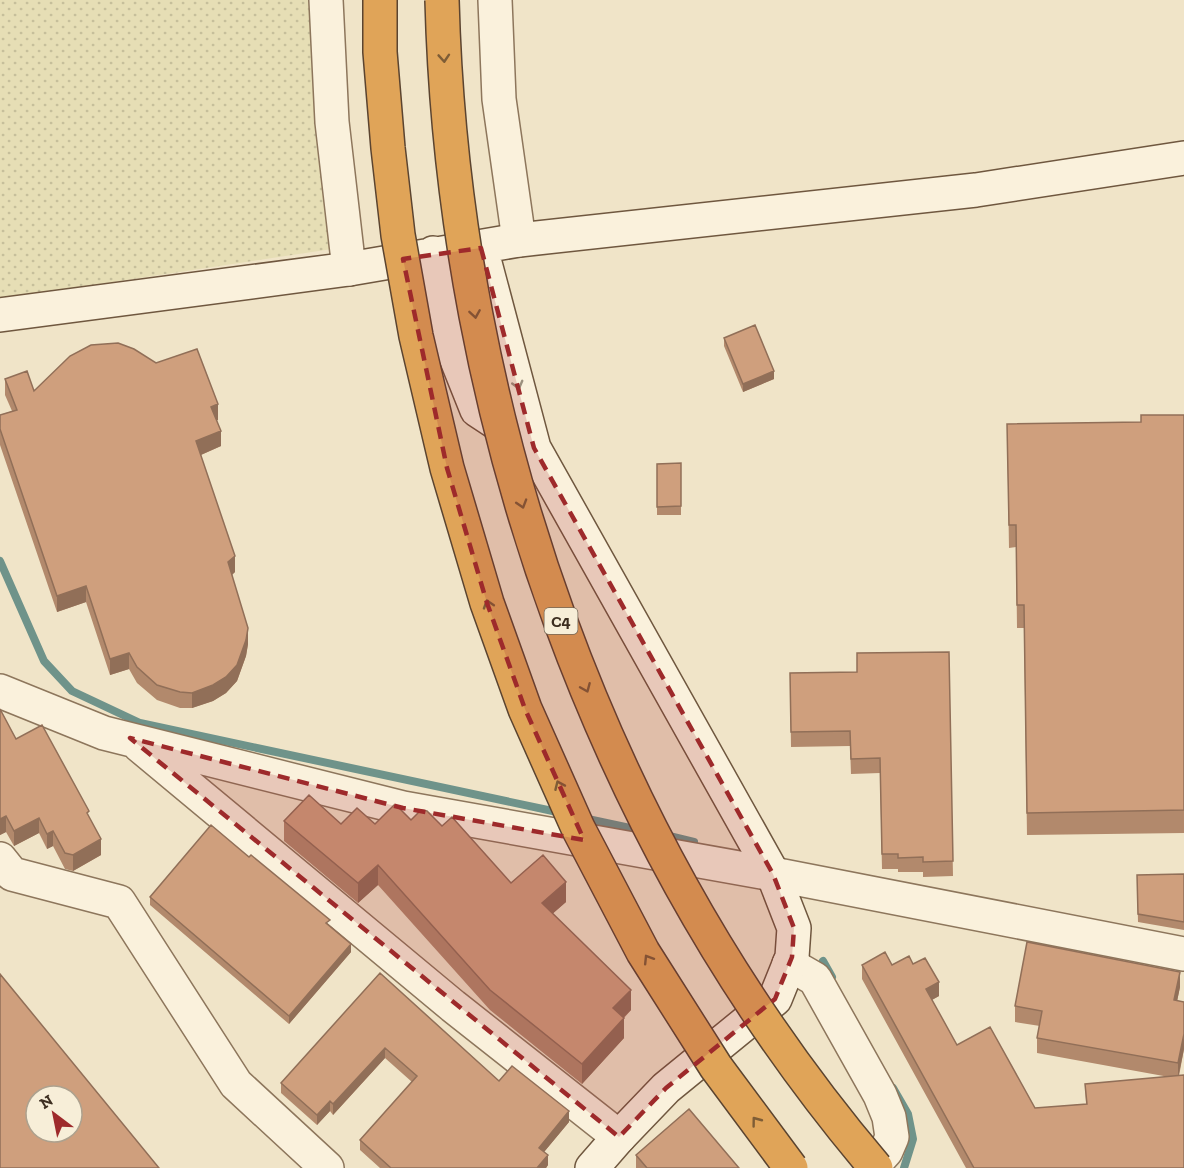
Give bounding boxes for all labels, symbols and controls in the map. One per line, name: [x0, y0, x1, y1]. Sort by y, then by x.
one-way arrow: [438, 54, 451, 63]
one-way arrow: [468, 309, 481, 319]
one-way arrow: [510, 380, 523, 390]
one-way arrow: [515, 498, 527, 509]
one-way arrow: [482, 599, 495, 610]
road number: C4: [544, 608, 578, 634]
one-way arrow: [579, 681, 591, 692]
one-way arrow: [554, 781, 566, 792]
one-way arrow: [643, 955, 655, 965]
north arrow: [24, 1084, 84, 1144]
text: N: [36, 1090, 57, 1113]
one-way arrow: [752, 1117, 763, 1128]

